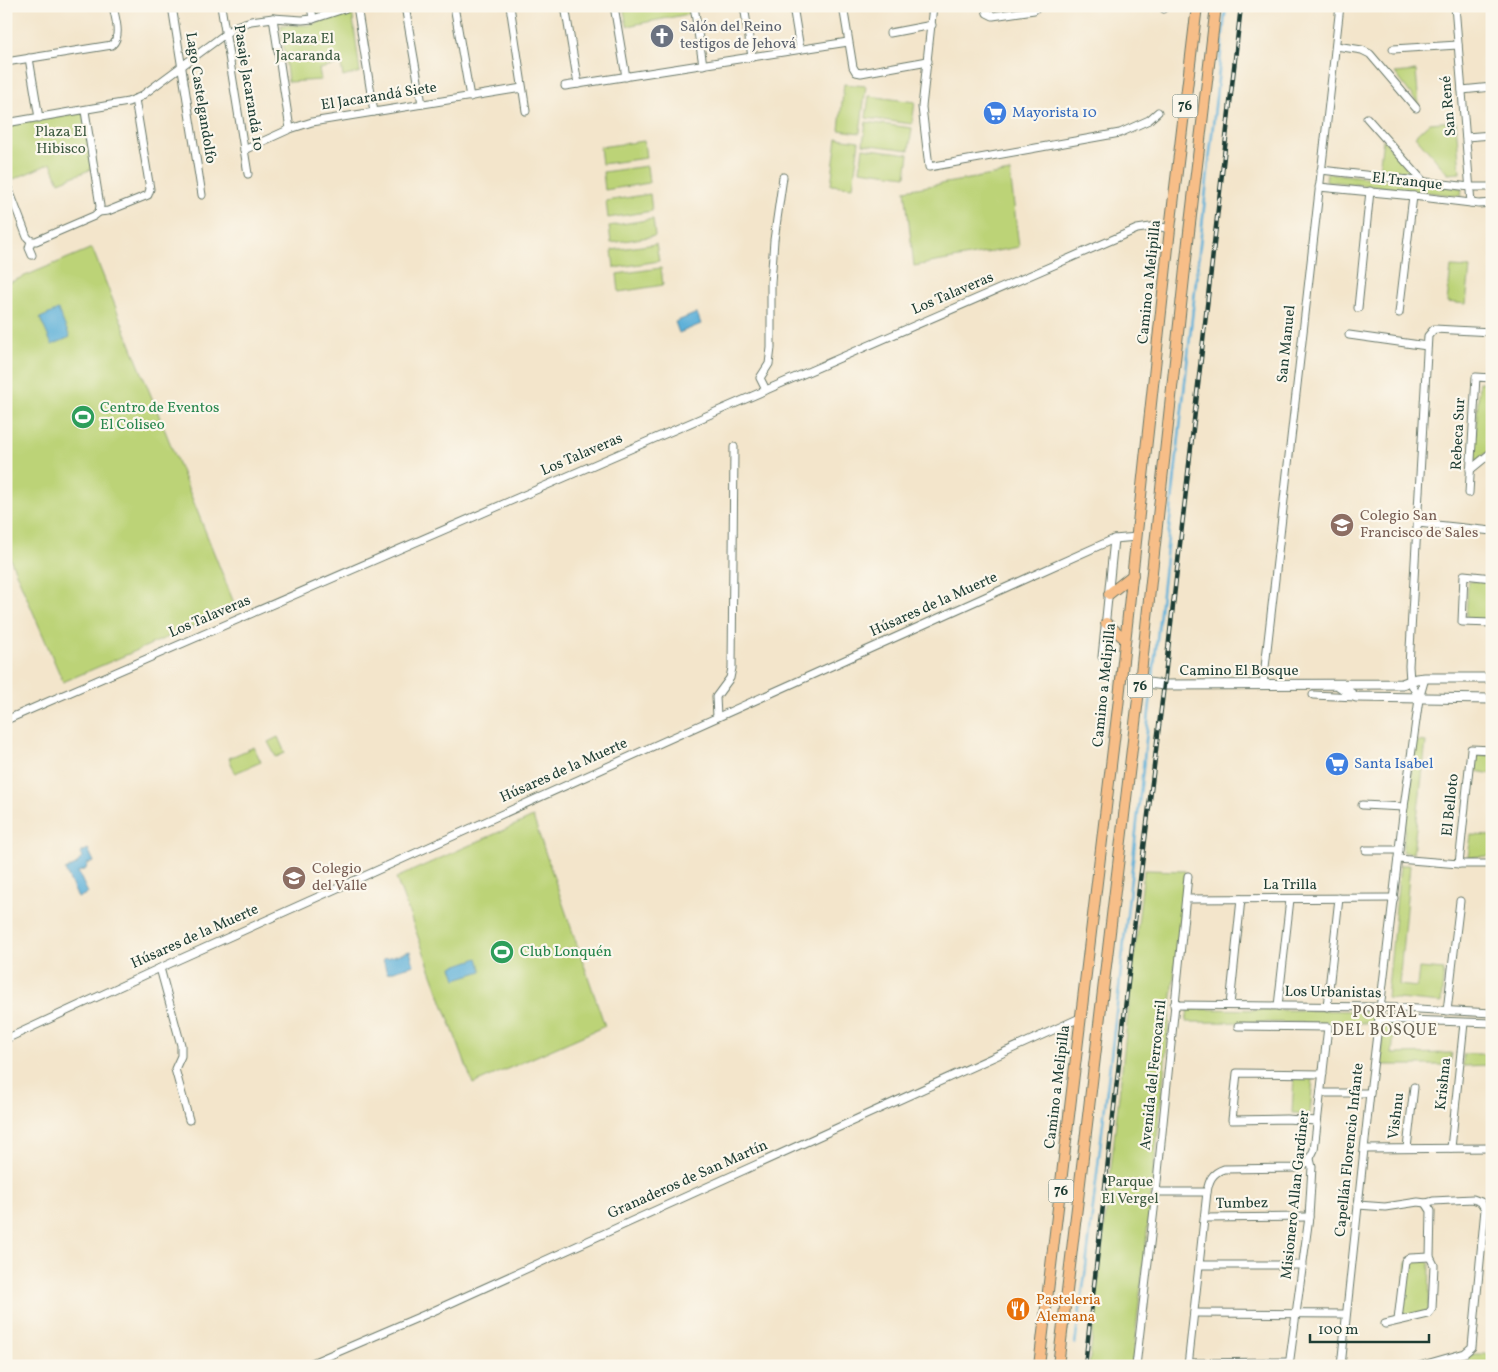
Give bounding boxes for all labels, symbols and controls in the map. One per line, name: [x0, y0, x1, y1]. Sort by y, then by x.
place label: Salón del Reino testigos de Jehová: [680, 17, 796, 55]
street label: Pasaje Jacarandá 10: [228, 23, 268, 153]
church icon: Salón del Reino testigos de Jehová: [649, 23, 675, 49]
park label: Plaza El Jacaranda: [275, 29, 341, 67]
street label: Lago Castelgandolfo: [179, 31, 221, 165]
street label: San René: [1436, 75, 1462, 137]
street label: El Jacarandá Siete: [320, 77, 438, 117]
road number: 76: [1172, 94, 1198, 118]
supermarket icon: Mayorista 10: [982, 100, 1008, 126]
place label: Mayorista 10: [1012, 103, 1097, 124]
park label: Plaza El Hibisco: [35, 122, 87, 160]
street label: El Tranque: [1371, 168, 1443, 196]
street label: Camino a Melipilla: [1133, 219, 1167, 345]
street label: Los Talaveras: [909, 267, 997, 321]
street label: San Manuel: [1272, 304, 1302, 384]
street label: Rebeca Sur: [1447, 397, 1471, 471]
place label: Centro de Eventos El Coliseo: [100, 398, 219, 436]
sports icon: Centro de Eventos El Coliseo: [70, 404, 96, 430]
street label: Los Talaveras: [538, 428, 626, 482]
place label: Colegio San Francisco de Sales: [1360, 506, 1478, 544]
school or university icon: Colegio San Francisco de Sales: [1329, 512, 1355, 538]
street label: Húsares de la Muerte: [867, 567, 1001, 643]
street label: Los Talaveras: [166, 590, 254, 644]
street label: Camino a Melipilla: [1088, 622, 1122, 748]
street label: Camino El Bosque: [1180, 661, 1299, 682]
road number: 76: [1128, 674, 1152, 698]
street label: Húsares de la Muerte: [497, 733, 631, 809]
supermarket icon: Santa Isabel: [1324, 751, 1350, 777]
place label: Santa Isabel: [1354, 754, 1433, 775]
street label: El Belloto: [1437, 773, 1465, 837]
place label: Colegio del Valle: [312, 859, 367, 897]
school or university icon: Colegio del Valle: [281, 865, 307, 891]
street label: La Trilla: [1263, 875, 1317, 896]
street label: Húsares de la Muerte: [128, 899, 262, 975]
sports icon: Club Lonquén: [489, 939, 515, 965]
place label: Club Lonquén: [520, 942, 612, 963]
street label: Los Urbanistas: [1284, 982, 1382, 1004]
street label: Avenida del Ferrocarril: [1136, 999, 1172, 1151]
district label: PORTAL DEL BOSQUE: [1332, 1002, 1438, 1042]
street label: Camino a Melipilla: [1040, 1024, 1076, 1150]
street label: Krishna: [1431, 1057, 1457, 1111]
street label: Capellán Florencio Infante: [1330, 1062, 1370, 1238]
street label: Vishnu: [1384, 1091, 1410, 1141]
street label: Misionero Allan Gardiner: [1277, 1110, 1315, 1280]
street label: Granaderos de San Martín: [605, 1135, 771, 1225]
park label: Parque El Vergel: [1101, 1172, 1159, 1210]
road number: 76: [1048, 1180, 1074, 1202]
street label: Tumbez: [1216, 1193, 1268, 1215]
place label: Pasteleria Alemana: [1036, 1290, 1101, 1328]
restaurant icon: Pasteleria Alemana: [1005, 1296, 1031, 1322]
scale bar: [1310, 1312, 1429, 1344]
text: 100 m: [1318, 1320, 1358, 1341]

